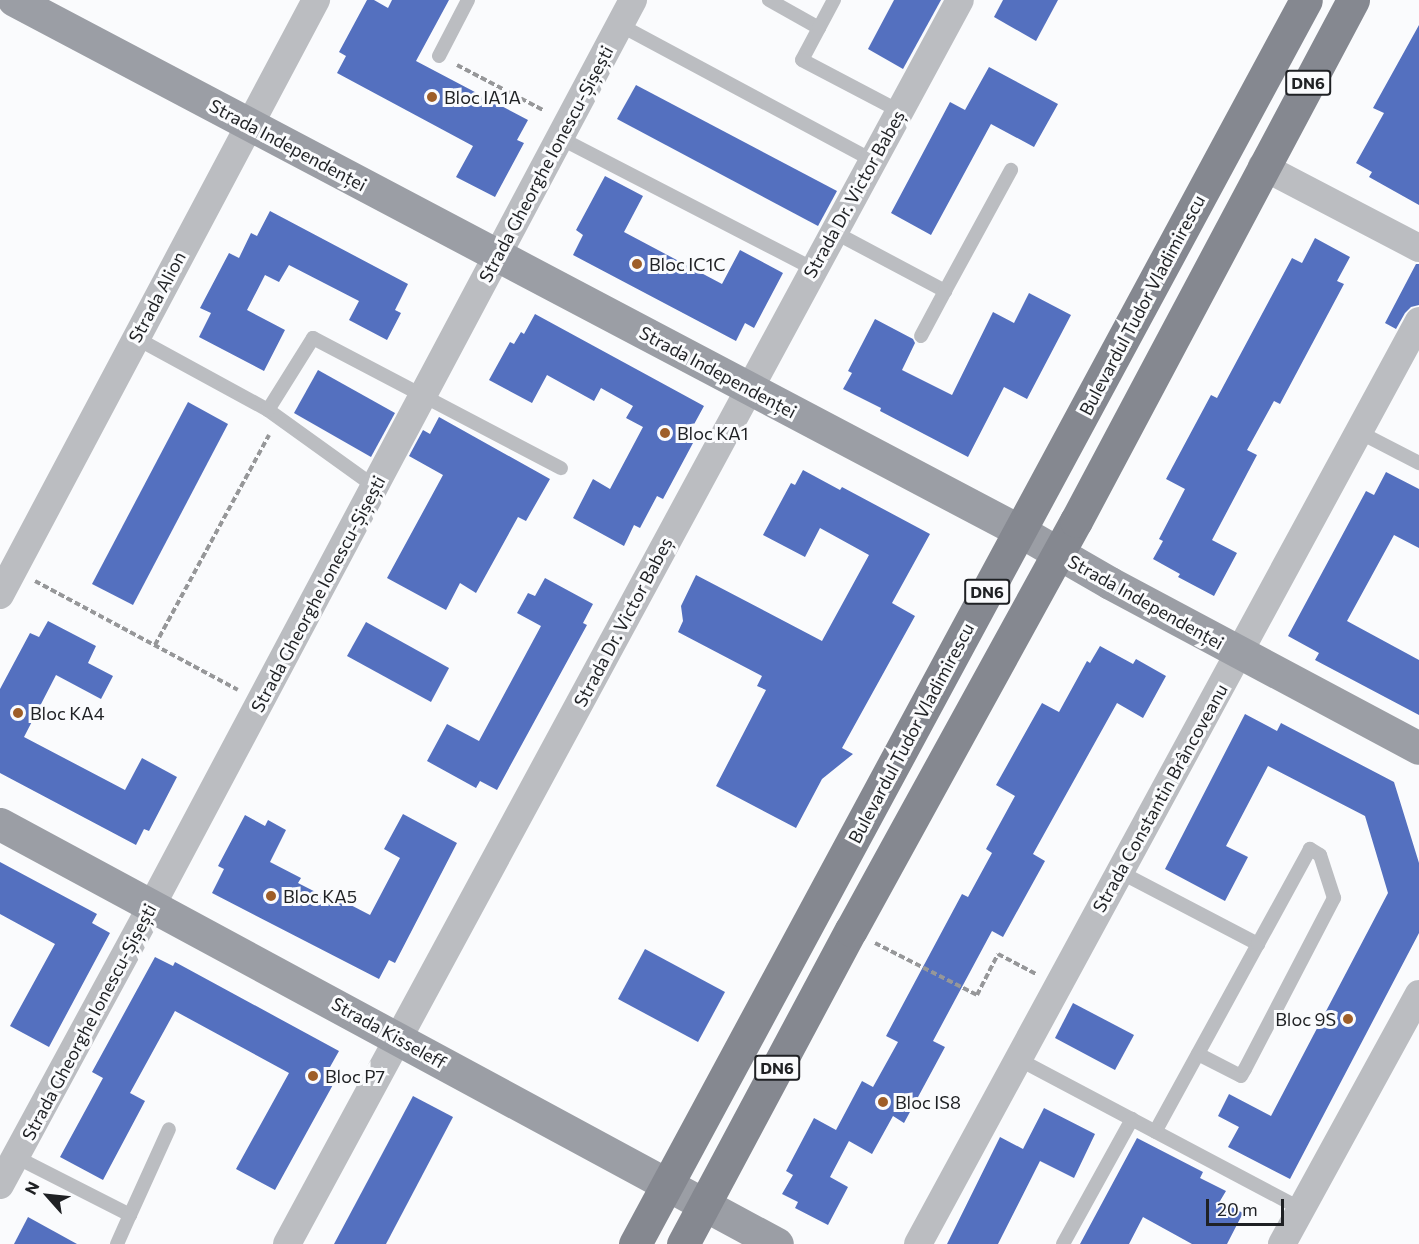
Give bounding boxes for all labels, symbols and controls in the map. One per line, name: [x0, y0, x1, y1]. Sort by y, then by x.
street label: Strada Gheorghe Ionescu-Șișești: [474, 42, 618, 286]
road number: DN6: [1284, 70, 1332, 96]
place label: Bloc IA1A: [444, 86, 521, 108]
marker: Bloc IA1A: [425, 90, 439, 104]
street label: Strada Independenței: [206, 94, 370, 196]
street label: Strada Dr. Victor Babeș: [799, 106, 909, 282]
street label: Bulevardul Tudor Vladimirescu: [1075, 191, 1209, 419]
street label: Strada Alion: [124, 248, 190, 346]
place label: Bloc IC1C: [649, 253, 726, 275]
marker: Bloc IC1C: [630, 257, 644, 271]
street label: Strada Independenței: [636, 321, 800, 423]
place label: Bloc KA1: [677, 422, 748, 444]
marker: Bloc KA1: [658, 426, 672, 440]
street label: Strada Gheorghe Ionescu-Șișești: [246, 472, 390, 716]
street label: Strada Dr. Victor Babeș: [569, 534, 677, 710]
street label: Strada Independenței: [1064, 550, 1228, 654]
road number: DN6: [963, 579, 1011, 605]
street label: Bulevardul Tudor Vladimirescu: [844, 619, 978, 847]
street label: Strada Constantin Brâncoveanu: [1088, 680, 1232, 916]
place label: Bloc KA4: [30, 702, 105, 724]
marker: Bloc KA4: [11, 706, 25, 720]
place label: Bloc KA5: [283, 885, 357, 907]
marker: Bloc KA5: [264, 889, 278, 903]
street label: Strada Gheorghe Ionescu-Șișești: [17, 900, 161, 1144]
street label: Strada Kisseleff: [328, 993, 450, 1073]
place label: Bloc 9S: [1275, 1008, 1336, 1030]
marker: Bloc 9S: [1341, 1012, 1355, 1026]
road number: DN6: [753, 1055, 801, 1081]
place label: Bloc P7: [325, 1065, 385, 1087]
marker: Bloc P7: [306, 1069, 320, 1083]
place label: Bloc IS8: [895, 1091, 961, 1113]
marker: Bloc IS8: [876, 1095, 890, 1109]
north arrow: [18, 1166, 78, 1226]
text: N: [20, 1178, 43, 1197]
scale bar: [1209, 1187, 1287, 1225]
text: 20 m: [1217, 1198, 1258, 1220]

